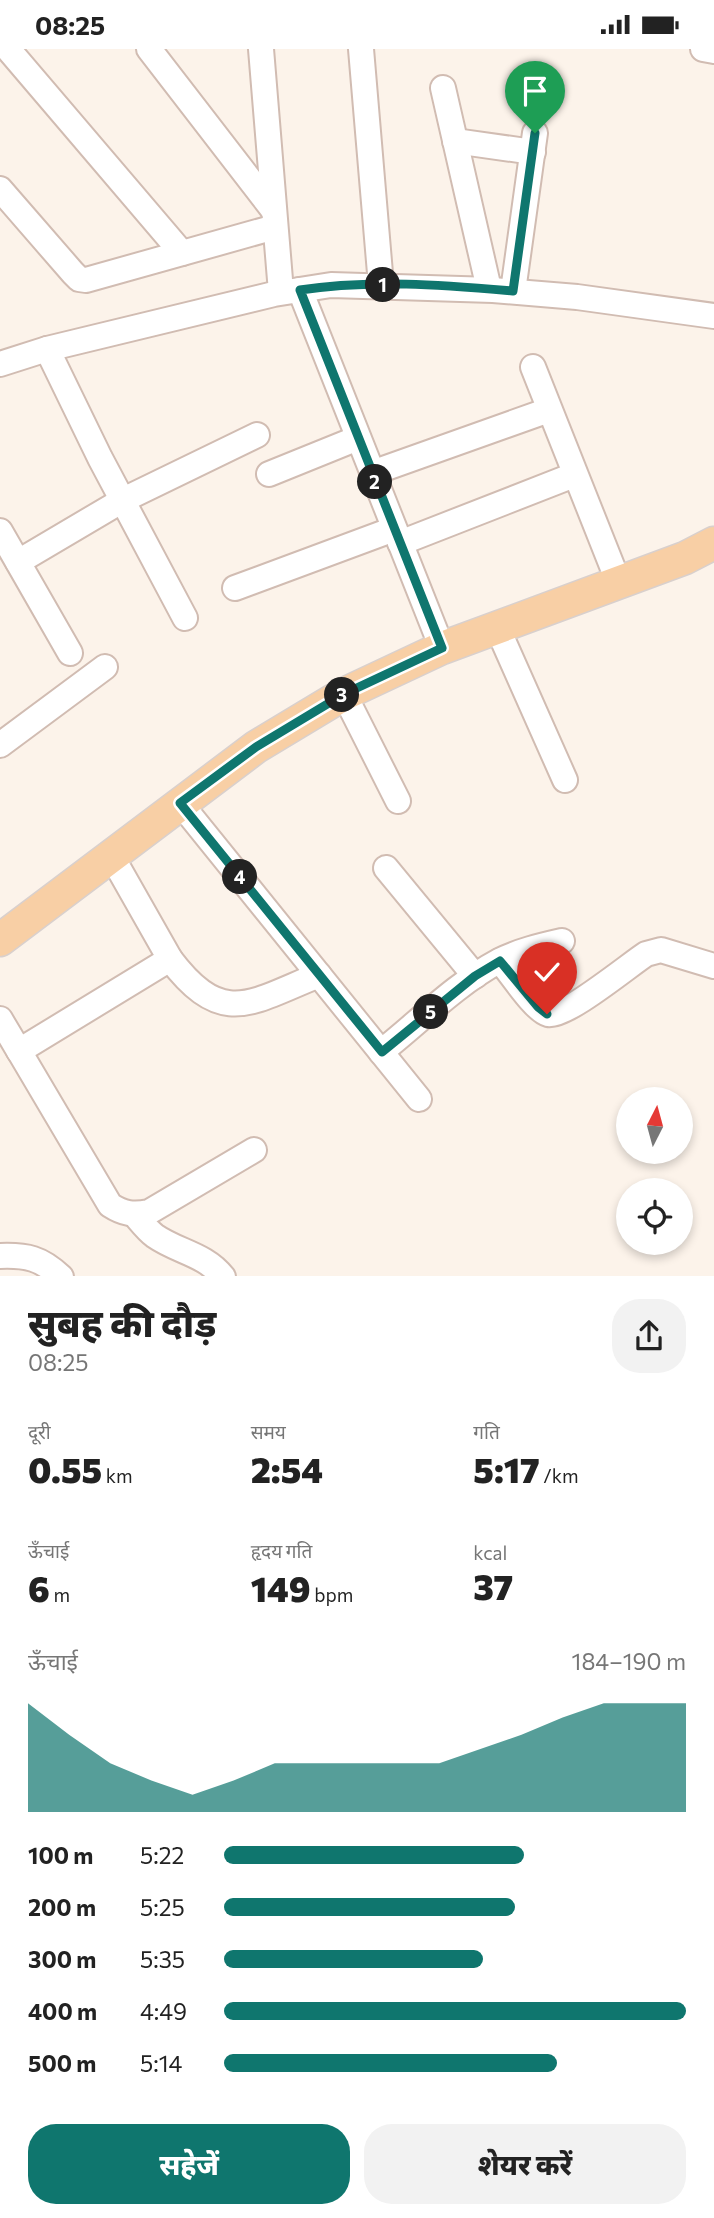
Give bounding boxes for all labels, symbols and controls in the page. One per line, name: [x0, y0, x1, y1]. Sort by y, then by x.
text: 08:25: [35, 9, 105, 40]
pin: [505, 61, 565, 133]
icon: arrive: [516, 72, 554, 110]
pin: 1: [366, 267, 400, 303]
text: 1: [378, 273, 387, 296]
pin: 2: [358, 465, 392, 499]
text: 2: [369, 470, 380, 493]
pin: 3: [324, 677, 360, 713]
text: 3: [336, 683, 347, 706]
pin: 4: [222, 859, 258, 895]
text: 4: [234, 865, 245, 888]
pin: [517, 942, 577, 1014]
icon: check: [528, 953, 566, 991]
pin: 5: [414, 995, 448, 1030]
text: 5: [425, 1000, 436, 1023]
north arrow: [616, 1087, 693, 1164]
map controls: [616, 1087, 693, 1255]
button: locate: [616, 1178, 693, 1255]
text: सुबह की दौड़: [28, 1298, 216, 1345]
button: share: [612, 1299, 686, 1373]
text: 08:25: [28, 1348, 88, 1376]
text: दूरी: [28, 1420, 51, 1443]
text: समय: [251, 1420, 286, 1443]
text: गति: [473, 1420, 500, 1443]
text: 0.55: [28, 1447, 102, 1490]
text: 2:54: [251, 1447, 323, 1490]
text: 5:17: [473, 1447, 540, 1490]
text: km: [102, 1464, 133, 1487]
text: /km: [540, 1464, 579, 1487]
text: ऊँचाई: [28, 1539, 69, 1562]
text: हृदय गति: [251, 1539, 312, 1562]
text: kcal: [473, 1541, 507, 1564]
text: 37: [473, 1564, 513, 1607]
text: 6: [28, 1566, 50, 1609]
text: 149: [251, 1566, 311, 1609]
text: m: [50, 1583, 70, 1606]
text: bpm: [311, 1583, 353, 1606]
text: ऊँचाई: [28, 1647, 78, 1675]
text: 184–190 m: [572, 1647, 686, 1675]
text: 100 m: [28, 1841, 93, 1869]
text: 5:22: [140, 1841, 184, 1869]
text: 200 m: [28, 1893, 96, 1921]
text: 5:25: [140, 1893, 185, 1921]
text: 300 m: [28, 1945, 96, 1973]
text: 5:35: [140, 1945, 185, 1973]
text: 400 m: [28, 1997, 97, 2025]
text: 4:49: [140, 1997, 187, 2025]
text: 500 m: [28, 2049, 96, 2077]
text: 5:14: [140, 2049, 182, 2077]
button: सहेजें: [28, 2124, 350, 2204]
button: शेयर करें: [364, 2124, 686, 2204]

